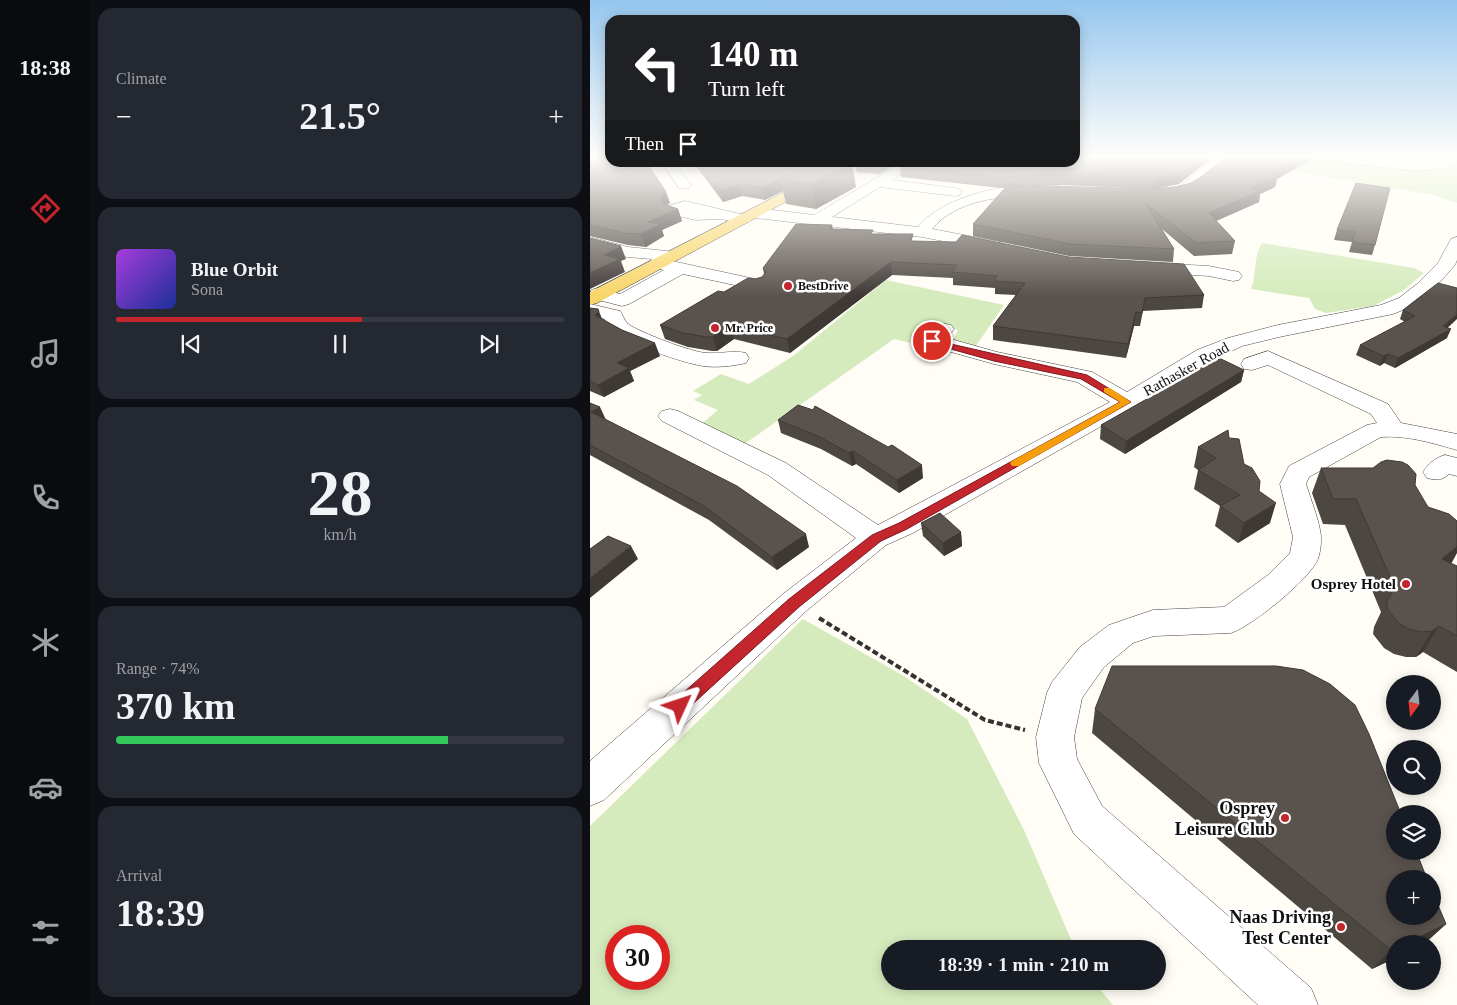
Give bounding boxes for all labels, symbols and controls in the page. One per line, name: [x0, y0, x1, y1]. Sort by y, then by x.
icon: left: [625, 35, 690, 100]
text: 140 m: [708, 35, 798, 74]
text: 18:38: [19, 55, 71, 80]
text: Climate: [116, 70, 167, 87]
text: Turn left: [708, 76, 785, 101]
text: 21.5°: [299, 95, 381, 137]
text: −: [116, 101, 132, 132]
text: +: [548, 101, 564, 132]
icon: arrive: [674, 130, 702, 158]
text: Then: [625, 133, 664, 154]
icon: directions: [28, 191, 63, 226]
text: Blue Orbit: [191, 259, 278, 280]
place label: BestDrive: [798, 279, 849, 293]
marker: BestDrive: [782, 280, 794, 292]
text: Sona: [191, 281, 223, 298]
pin: [911, 320, 953, 362]
place label: Mr. Price: [725, 321, 774, 335]
marker: Mr. Price: [709, 322, 721, 334]
icon: arrive: [918, 327, 946, 355]
icon: previous: [177, 330, 205, 358]
icon: pause: [326, 330, 354, 358]
icon: next: [475, 330, 503, 358]
icon: music: [28, 336, 63, 371]
street label: Rathasker Road: [1140, 339, 1232, 399]
text: 28: [308, 457, 373, 529]
icon: phone: [28, 480, 63, 515]
text: km/h: [324, 526, 356, 543]
place label: Osprey Hotel: [1311, 576, 1396, 592]
marker: Osprey Hotel: [1400, 578, 1412, 590]
icon: climate: [28, 625, 63, 660]
text: Range · 74%: [116, 660, 200, 677]
north arrow: [1386, 675, 1441, 730]
map controls: [1386, 675, 1441, 990]
position arrow: [653, 679, 705, 731]
text: 370 km: [116, 685, 235, 727]
button: search: [1386, 740, 1441, 795]
icon: car: [28, 770, 63, 805]
place label: Osprey Leisure Club: [1175, 798, 1275, 839]
button: layers: [1386, 805, 1441, 860]
marker: Osprey Leisure Club: [1279, 812, 1291, 824]
text: Arrival: [116, 867, 162, 884]
button: +: [1386, 870, 1441, 925]
text: 18:39: [116, 892, 205, 934]
place label: Naas Driving Test Center: [1229, 907, 1331, 948]
icon: filters: [28, 915, 63, 950]
marker: Naas Driving Test Center: [1335, 921, 1347, 933]
speed limit sign: 30: [605, 925, 670, 990]
button: −: [1386, 935, 1441, 990]
text: 18:39 · 1 min · 210 m: [938, 954, 1109, 975]

